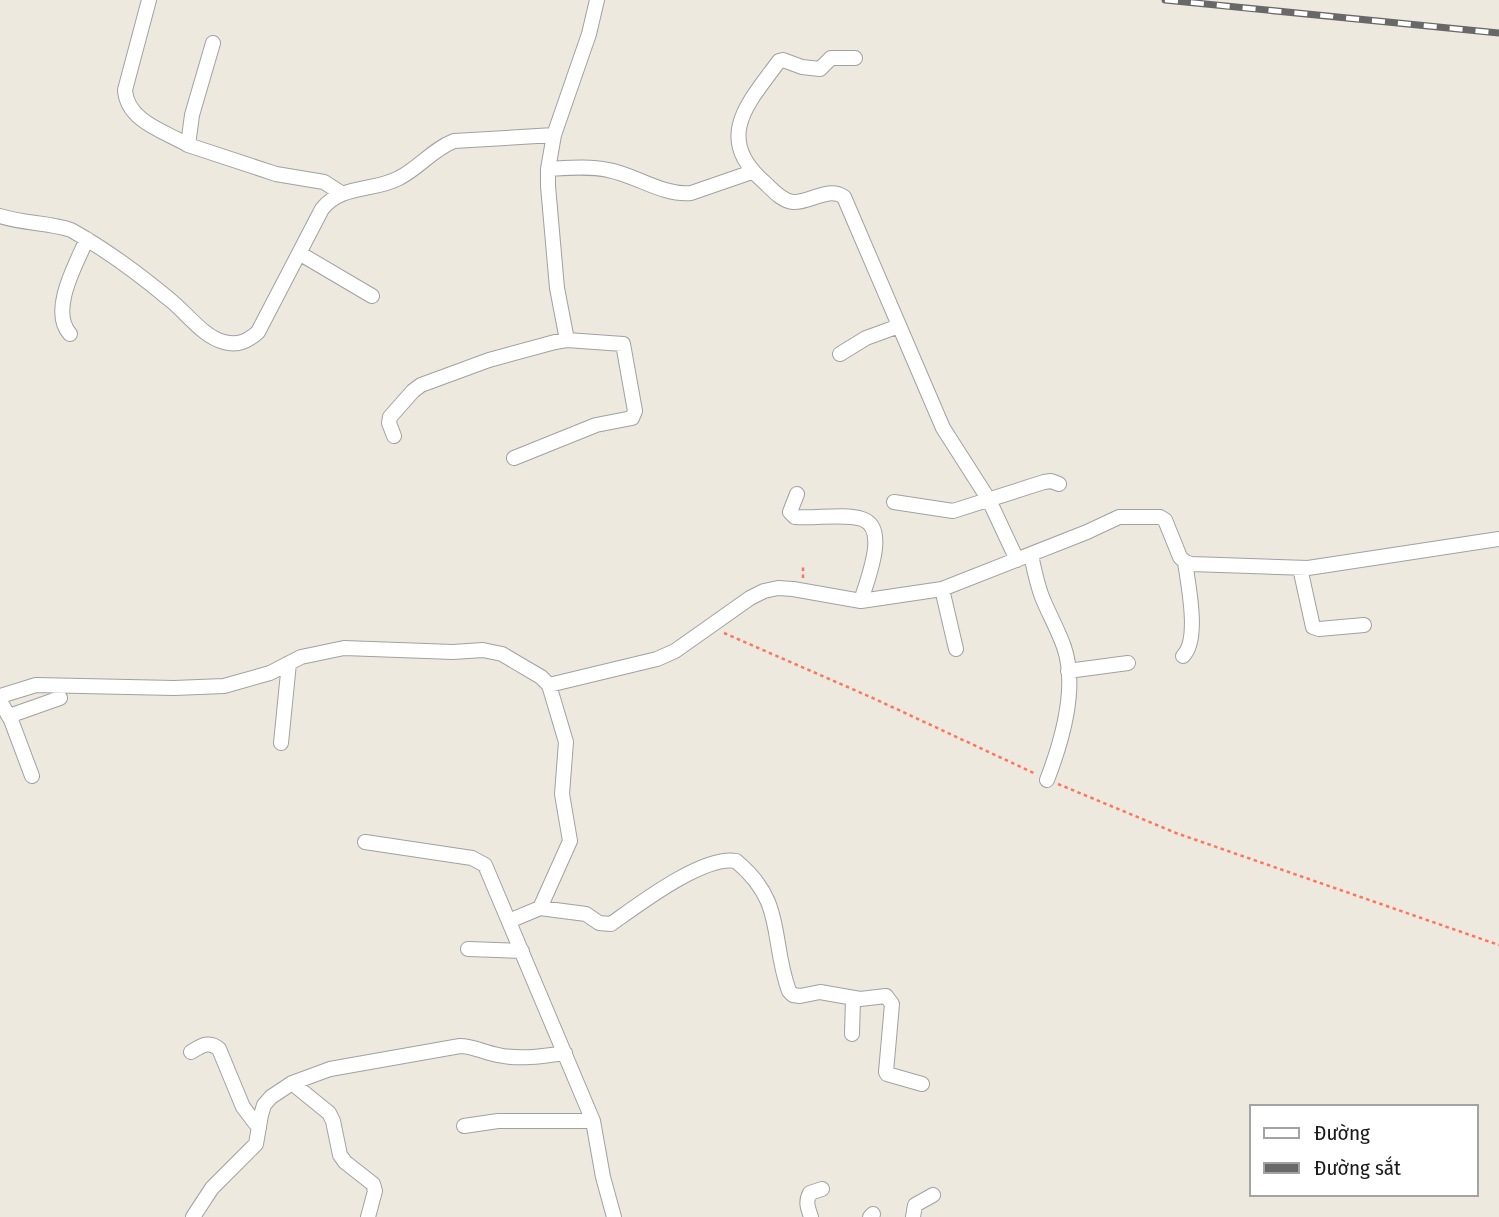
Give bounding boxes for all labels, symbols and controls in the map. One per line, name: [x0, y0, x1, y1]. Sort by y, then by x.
legend: [1250, 1105, 1478, 1196]
text: Đường: [1314, 1120, 1370, 1146]
text: Đường sắt: [1314, 1155, 1401, 1181]

